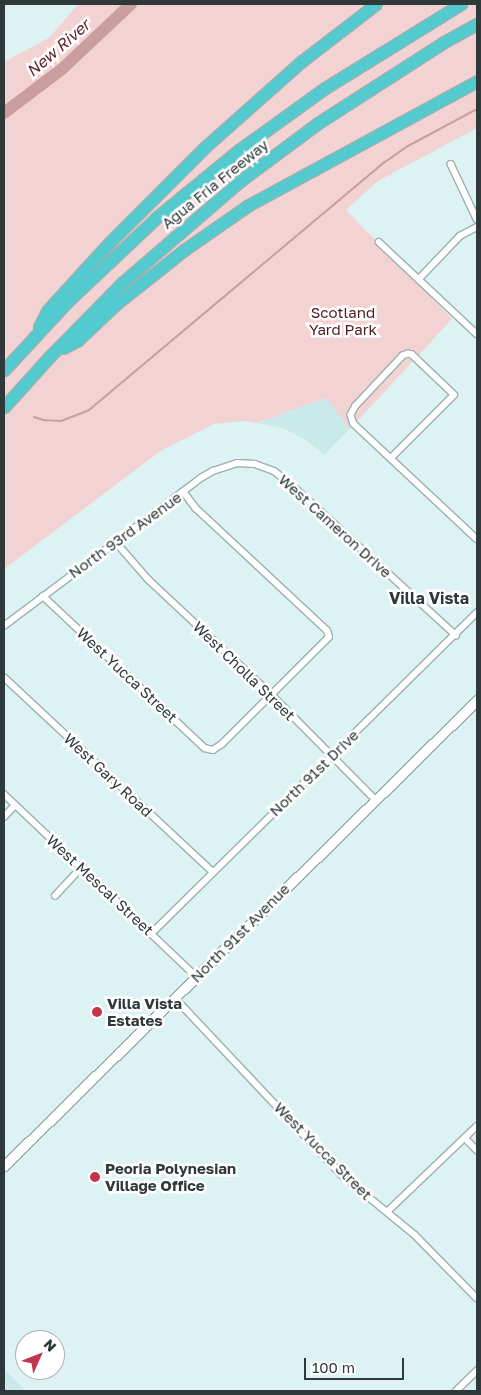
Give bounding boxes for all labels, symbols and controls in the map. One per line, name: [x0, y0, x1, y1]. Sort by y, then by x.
water label: New River: [22, 15, 94, 81]
street label: Agua Fria Freeway: [158, 136, 272, 232]
park label: Scotland Yard Park: [309, 303, 377, 338]
street label: West Cameron Drive: [275, 471, 395, 581]
street label: North 93rd Avenue: [65, 488, 185, 582]
district label: Villa Vista: [389, 588, 469, 608]
street label: West Cholla Street: [189, 618, 299, 724]
street label: West Yucca Street: [73, 624, 181, 726]
street label: North 91st Drive: [266, 726, 362, 820]
street label: West Gary Road: [60, 729, 156, 821]
street label: West Mescal Street: [43, 831, 157, 939]
street label: North 91st Avenue: [187, 880, 293, 986]
place label: Villa Vista Estates: [107, 994, 182, 1029]
marker: Villa Vista Estates: [91, 1006, 103, 1018]
street label: West Yucca Street: [270, 1098, 376, 1204]
place label: Peoria Polynesian Village Office: [105, 1159, 236, 1194]
marker: Peoria Polynesian Village Office: [89, 1171, 101, 1183]
north arrow: [15, 1330, 65, 1380]
text: N: [41, 1335, 60, 1355]
scale bar: [306, 1348, 406, 1380]
text: 100 m: [312, 1358, 355, 1376]

